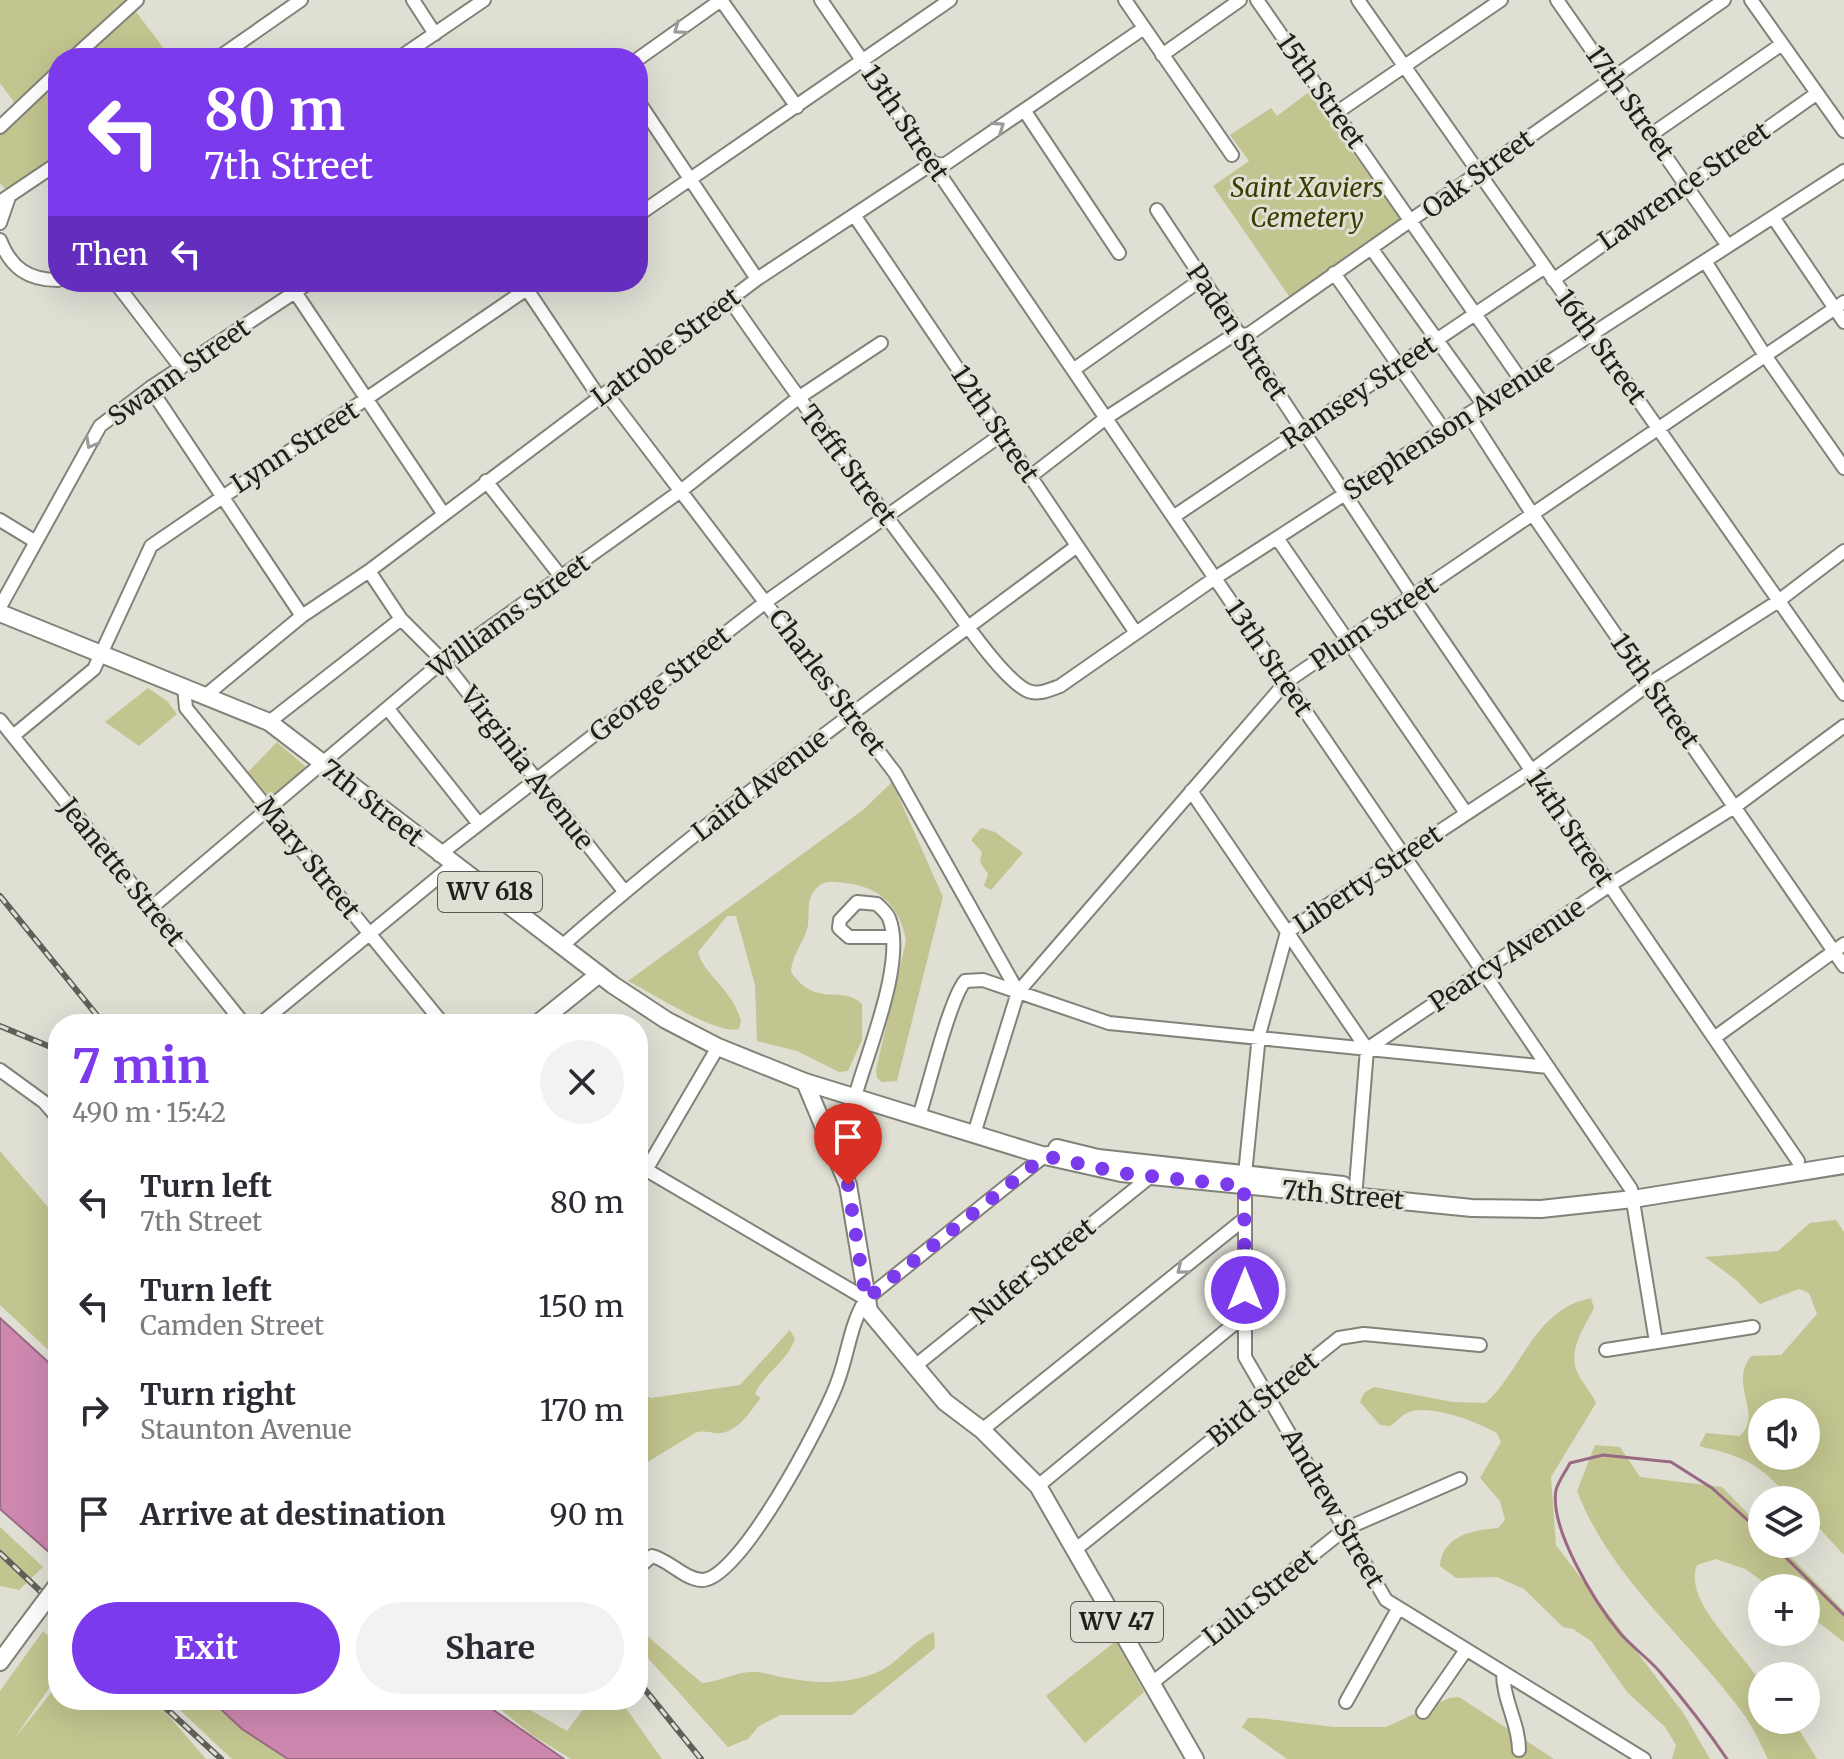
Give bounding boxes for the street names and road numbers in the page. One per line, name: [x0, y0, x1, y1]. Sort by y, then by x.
street label: 15th Street: [1270, 27, 1373, 155]
street label: 17th Street: [1579, 39, 1682, 166]
street label: 13th Street: [854, 58, 956, 187]
street label: Lawrence Street: [1592, 114, 1776, 257]
street label: Oak Street: [1416, 122, 1540, 225]
street label: Paden Street: [1180, 257, 1295, 406]
street label: Latrobe Street: [585, 280, 747, 413]
street label: 16th Street: [1549, 283, 1654, 411]
street label: Swann Street: [101, 311, 256, 433]
street label: Ramsey Street: [1275, 328, 1443, 456]
street label: Stephenson Avenue: [1337, 346, 1560, 507]
street label: 12th Street: [944, 359, 1047, 489]
street label: Lynn Street: [225, 393, 364, 500]
street label: Tefft Street: [793, 398, 904, 531]
street label: Williams Street: [421, 546, 596, 686]
street label: Plum Street: [1304, 568, 1444, 677]
street label: 13th Street: [1218, 593, 1320, 722]
street label: Charles Street: [762, 602, 893, 761]
street label: George Street: [583, 618, 737, 749]
street label: 15th Street: [1604, 627, 1707, 755]
street label: Virginia Avenue: [453, 679, 601, 856]
street label: Laird Avenue: [685, 721, 834, 848]
street label: 7th Street: [314, 752, 431, 853]
street label: 14th Street: [1519, 763, 1621, 892]
street label: Jeanette Street: [52, 790, 192, 953]
street label: Mary Street: [249, 790, 368, 925]
street label: Liberty Street: [1287, 817, 1448, 940]
road number: WV 618: [438, 872, 542, 912]
street label: Pearcy Avenue: [1423, 890, 1591, 1019]
street label: 7th Street: [1281, 1173, 1405, 1216]
street label: Nufer Street: [964, 1210, 1102, 1331]
street label: Bird Street: [1201, 1344, 1325, 1453]
street label: Andrew Street: [1274, 1421, 1392, 1593]
street label: Lulu Street: [1196, 1541, 1323, 1652]
road number: WV 47: [1071, 1602, 1163, 1642]

